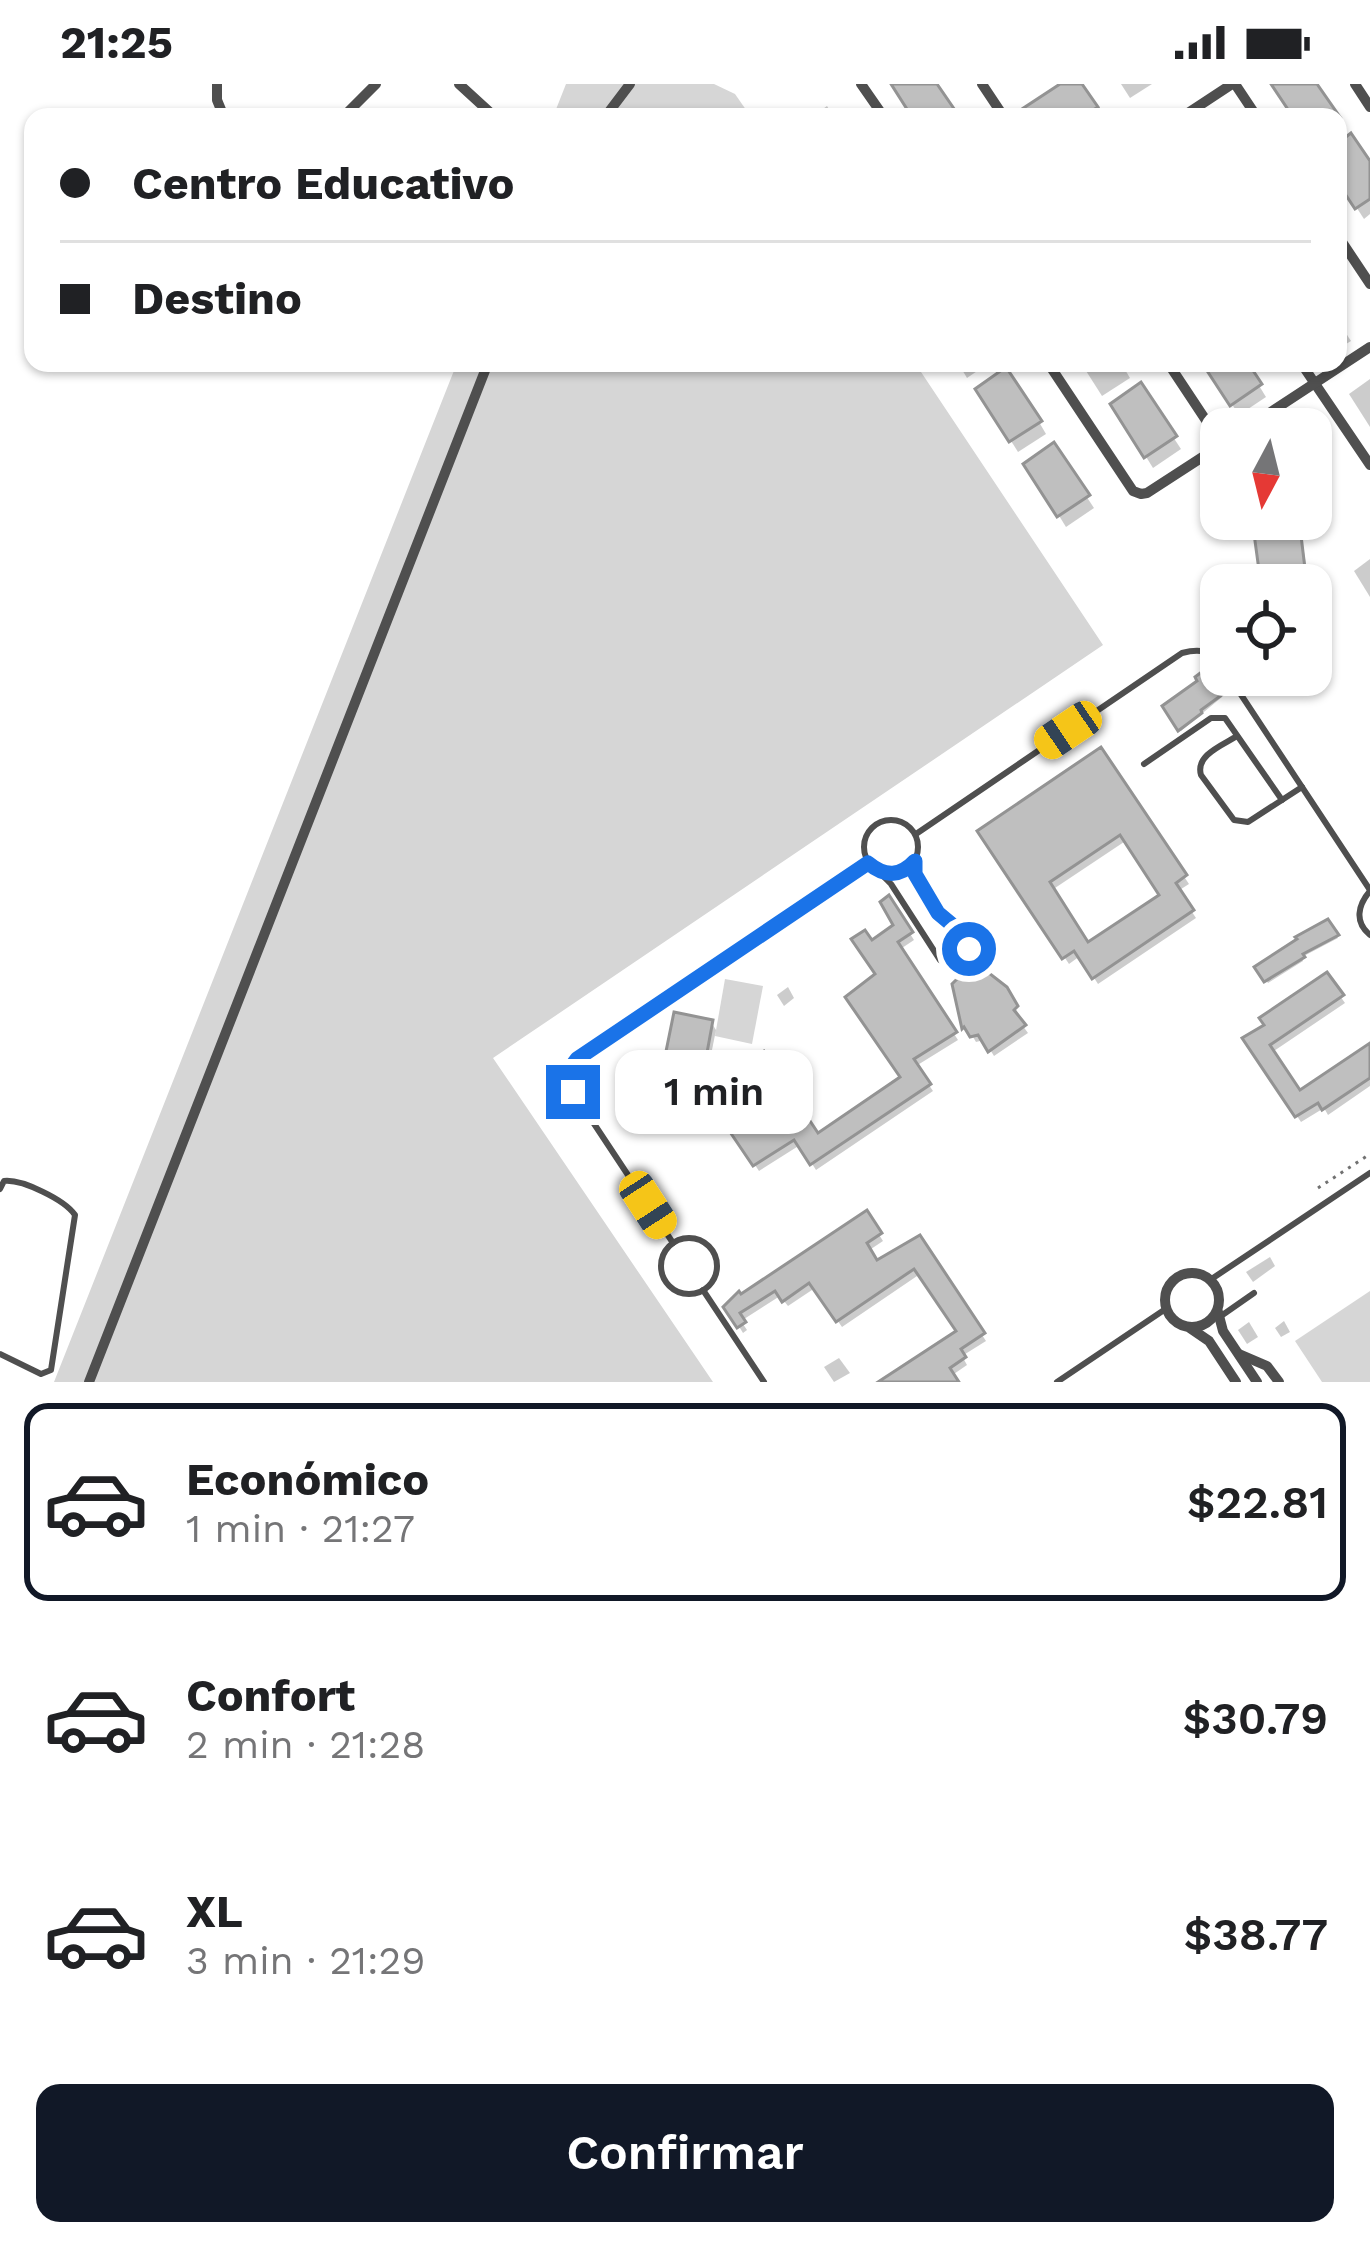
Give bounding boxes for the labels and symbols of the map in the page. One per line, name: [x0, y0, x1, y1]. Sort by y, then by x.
north arrow: [1200, 408, 1332, 540]
car: [1028, 695, 1108, 765]
route start: [942, 922, 996, 976]
callout: 1 min: [615, 1050, 813, 1134]
route end: [546, 1065, 600, 1119]
car: [613, 1165, 683, 1245]

